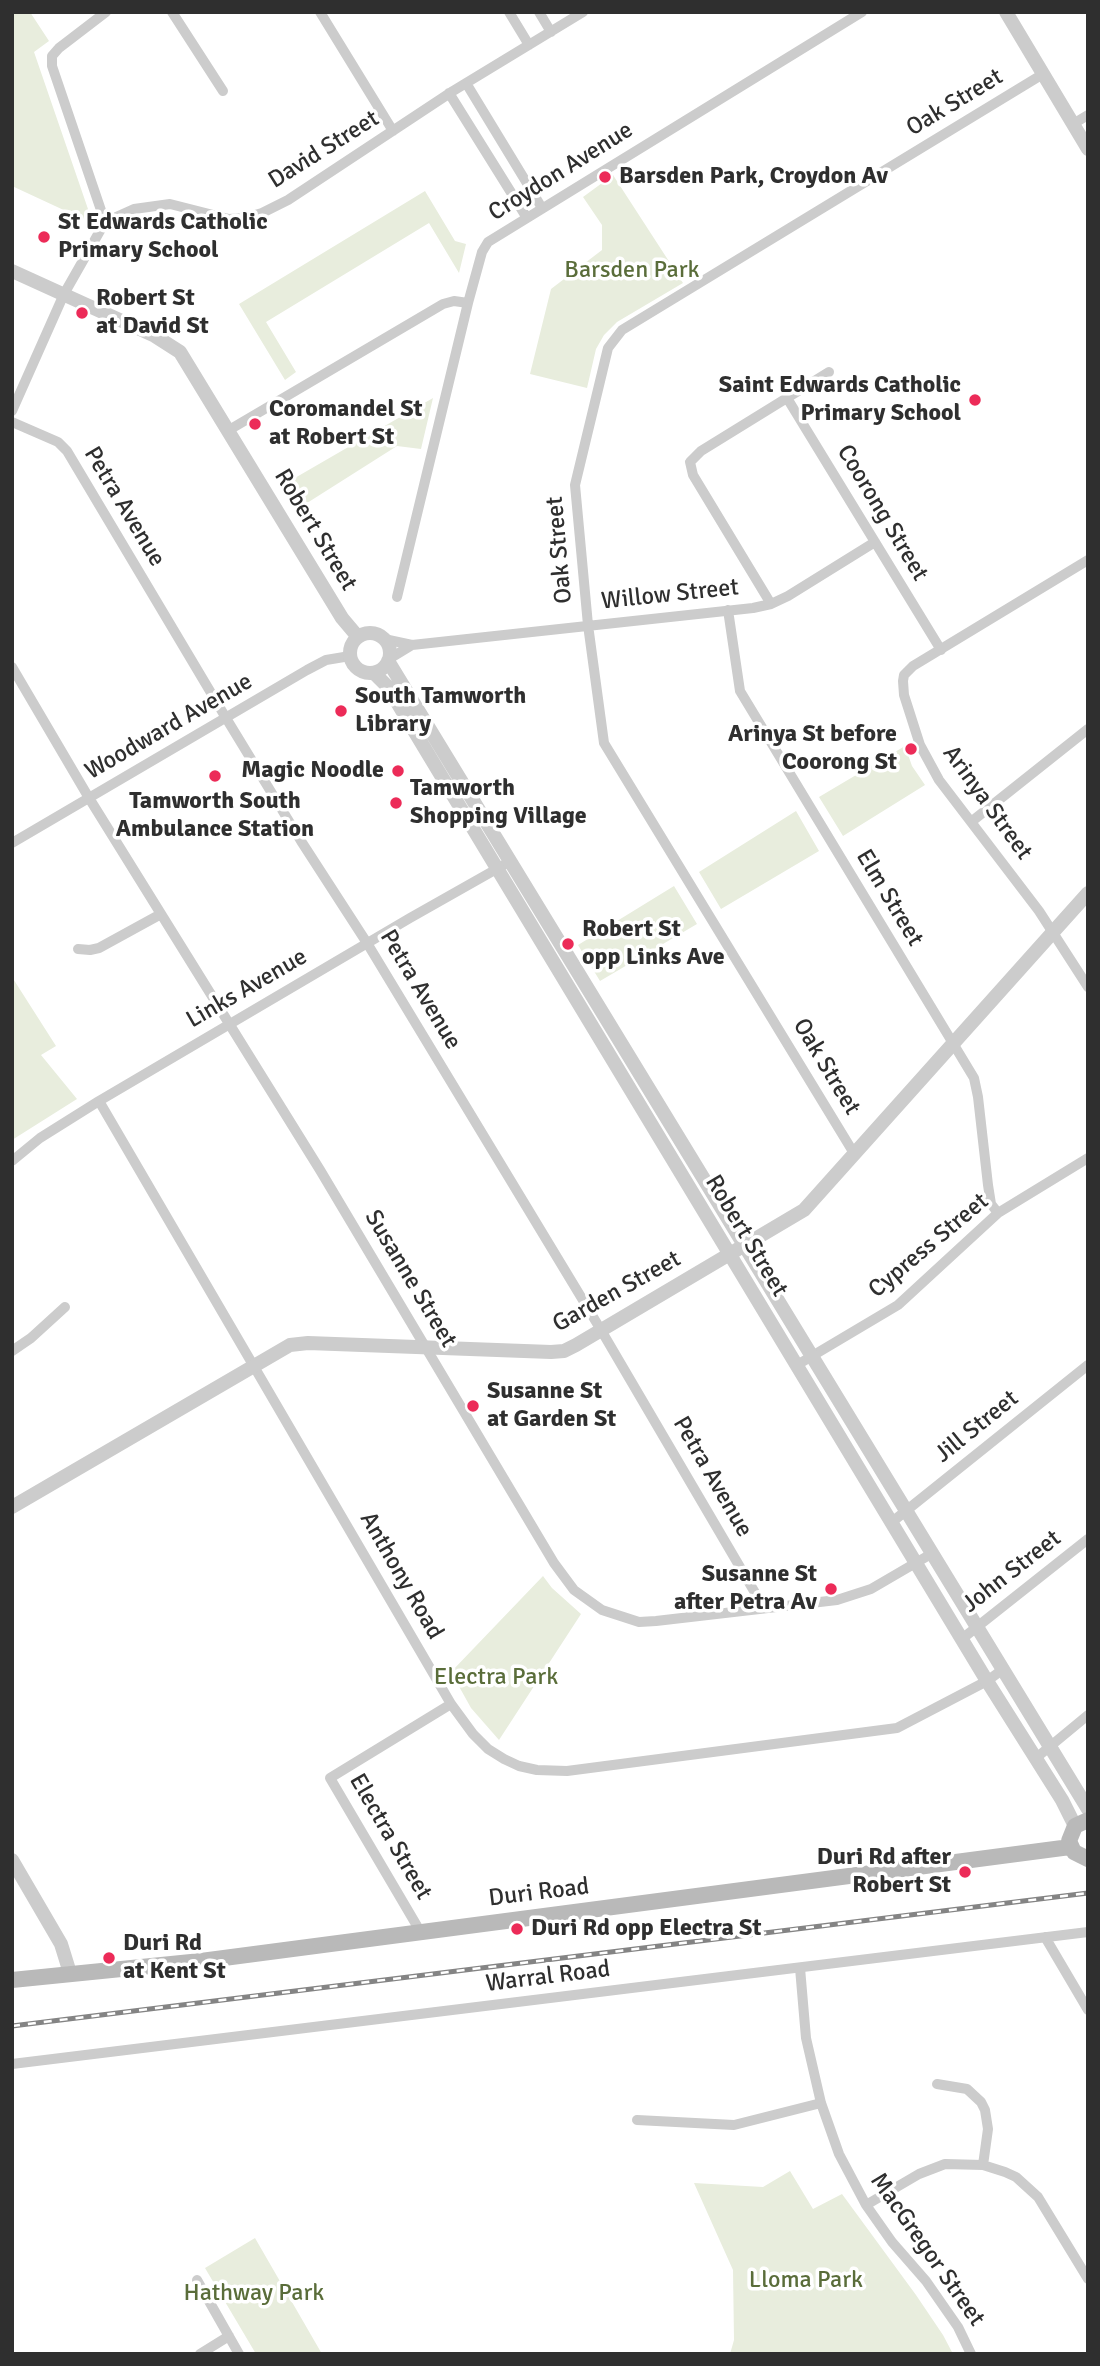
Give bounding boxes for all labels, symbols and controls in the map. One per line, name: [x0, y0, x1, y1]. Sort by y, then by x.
street label: Oak Street: [902, 63, 1008, 143]
street label: David Street: [263, 105, 385, 195]
street label: Croydon Avenue: [484, 116, 638, 228]
place label: Barsden Park, Croydon Av: [619, 163, 888, 191]
marker: Barsden Park, Croydon Av: [597, 169, 613, 185]
place label: St Edwards Catholic Primary School: [58, 209, 268, 265]
marker: St Edwards Catholic Primary School: [36, 229, 52, 245]
park label: Barsden Park: [564, 257, 700, 285]
place label: Robert St at David St: [96, 285, 209, 341]
marker: Robert St at David St: [74, 305, 90, 321]
place label: Saint Edwards Catholic Primary School: [719, 372, 961, 428]
marker: Saint Edwards Catholic Primary School: [967, 392, 983, 408]
place label: Coromandel St at Robert St: [269, 396, 423, 452]
marker: Coromandel St at Robert St: [247, 416, 263, 432]
street label: Coorong Street: [830, 440, 934, 586]
street label: Petra Avenue: [77, 442, 171, 572]
street label: Robert Street: [267, 464, 363, 596]
street label: Oak Street: [541, 495, 579, 605]
street label: Willow Street: [600, 573, 740, 617]
street label: Woodward Avenue: [80, 668, 258, 786]
place label: South Tamworth Library: [355, 683, 526, 739]
marker: South Tamworth Library: [333, 703, 349, 719]
place label: Arinya St before Coorong St: [728, 721, 897, 777]
street label: Arinya Street: [936, 740, 1038, 866]
marker: Arinya St before Coorong St: [903, 741, 919, 757]
place label: Magic Noodle: [241, 757, 384, 785]
marker: Magic Noodle: [390, 763, 406, 779]
marker: Tamworth South Ambulance Station: [207, 768, 223, 784]
place label: Tamworth Shopping Village: [410, 775, 587, 831]
place label: Tamworth South Ambulance Station: [116, 788, 314, 844]
marker: Tamworth Shopping Village: [388, 795, 404, 811]
street label: Elm Street: [849, 844, 929, 952]
place label: Robert St opp Links Ave: [582, 916, 725, 972]
street label: Petra Avenue: [373, 925, 467, 1055]
marker: Robert St opp Links Ave: [560, 936, 576, 952]
street label: Links Avenue: [182, 943, 312, 1035]
street label: Oak Street: [786, 1014, 866, 1120]
street label: Robert Street: [698, 1170, 794, 1302]
street label: Cypress Street: [863, 1188, 995, 1304]
street label: Susanne Street: [358, 1205, 462, 1353]
street label: Garden Street: [548, 1245, 686, 1339]
place label: Susanne St at Garden St: [487, 1378, 616, 1434]
street label: Jill Street: [930, 1385, 1024, 1469]
marker: Susanne St at Garden St: [465, 1398, 481, 1414]
street label: Petra Avenue: [666, 1412, 758, 1542]
street label: Anthony Road: [353, 1507, 449, 1645]
street label: John Street: [957, 1525, 1067, 1619]
place label: Susanne St after Petra Av: [674, 1561, 817, 1617]
marker: Susanne St after Petra Av: [823, 1581, 839, 1597]
park label: Electra Park: [434, 1664, 558, 1692]
street label: Electra Street: [342, 1769, 438, 1905]
place label: Duri Rd after Robert St: [817, 1844, 951, 1900]
marker: Duri Rd after Robert St: [957, 1864, 973, 1880]
street label: Duri Road: [487, 1873, 591, 1913]
place label: Duri Rd opp Electra St: [531, 1915, 761, 1943]
marker: Duri Rd opp Electra St: [509, 1921, 525, 1937]
place label: Duri Rd at Kent St: [123, 1930, 226, 1986]
marker: Duri Rd at Kent St: [101, 1950, 117, 1966]
street label: Warral Road: [484, 1955, 612, 1999]
street label: MacGregor Street: [863, 2168, 991, 2332]
park label: Lloma Park: [749, 2267, 863, 2295]
park label: Hathway Park: [184, 2280, 324, 2308]

